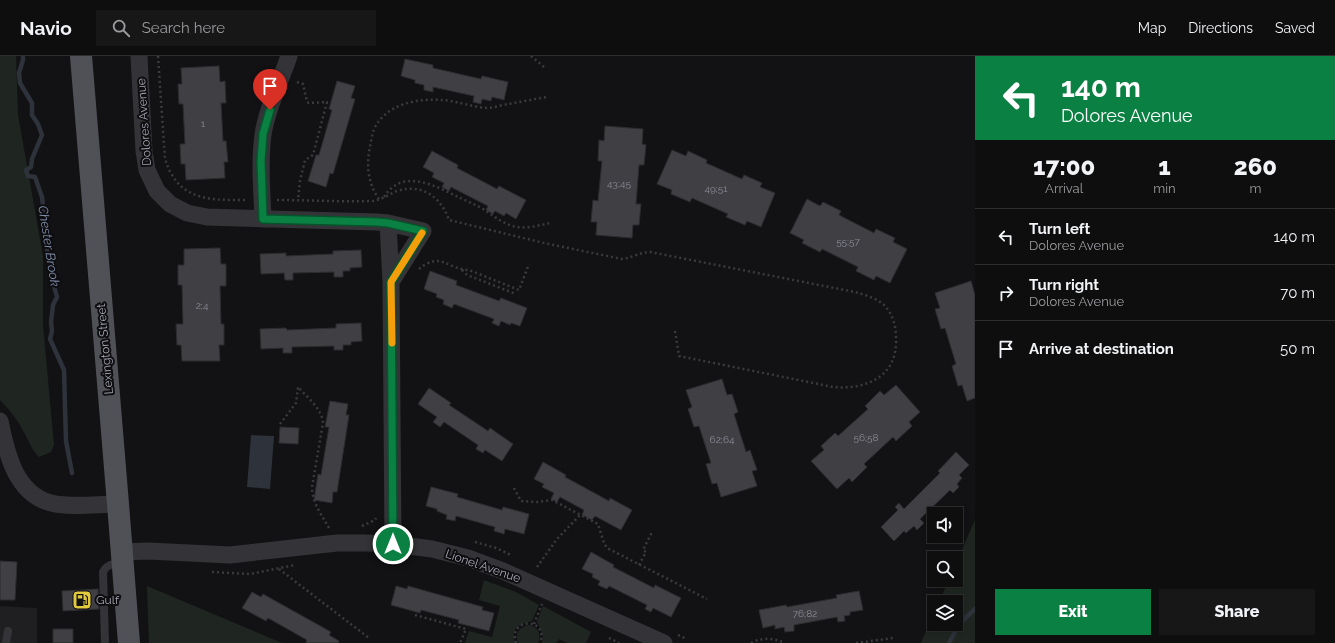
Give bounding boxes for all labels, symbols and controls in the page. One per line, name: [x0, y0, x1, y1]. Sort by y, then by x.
search box: [96, 10, 376, 46]
text: Navio: [20, 17, 72, 39]
icon: search: [110, 17, 132, 39]
text: Search here: [142, 19, 225, 37]
text: Map: [1138, 20, 1166, 36]
text: Directions: [1188, 20, 1253, 36]
text: Saved: [1275, 20, 1315, 36]
pin: [253, 69, 287, 110]
text: 140 m: [1061, 71, 1141, 104]
icon: left: [995, 72, 1047, 124]
icon: arrive: [259, 75, 281, 97]
street label: Dolores Avenue: [134, 78, 154, 166]
text: Dolores Avenue: [1061, 105, 1193, 126]
house number: 1: [201, 118, 206, 129]
text: 17:00: [1033, 152, 1095, 181]
text: 1: [1158, 152, 1171, 181]
text: 260: [1234, 152, 1277, 181]
house number: 43;45: [607, 178, 631, 189]
text: Arrival: [1045, 181, 1083, 196]
text: min: [1153, 181, 1176, 196]
text: m: [1249, 181, 1261, 196]
house number: 49;51: [704, 183, 728, 194]
water label: Chester Brook: [35, 204, 63, 288]
text: Turn left: [1029, 220, 1090, 238]
icon: left: [995, 226, 1017, 248]
text: 140 m: [1274, 228, 1315, 246]
house number: 55;57: [836, 236, 861, 247]
text: Dolores Avenue: [1029, 238, 1124, 253]
text: Turn right: [1029, 276, 1099, 294]
icon: right: [995, 282, 1017, 304]
text: 70 m: [1280, 284, 1315, 302]
text: Dolores Avenue: [1029, 294, 1124, 309]
house number: 2;4: [196, 300, 209, 311]
street label: Lexington Street: [94, 303, 116, 395]
icon: arrive: [995, 338, 1017, 360]
text: Arrive at destination: [1029, 340, 1174, 358]
text: 50 m: [1280, 340, 1315, 358]
house number: 56;58: [854, 432, 879, 443]
house number: 62;64: [710, 434, 735, 445]
map controls: [927, 507, 963, 631]
button: sound: [927, 507, 963, 543]
position arrow: [372, 523, 414, 565]
street label: Lionel Avenue: [444, 547, 522, 585]
button: search: [927, 551, 963, 587]
fuel station icon: Gulf: [71, 589, 93, 611]
button: Exit: [995, 589, 1151, 635]
button: Share: [1159, 589, 1315, 635]
place label: Gulf: [96, 593, 120, 607]
button: layers: [927, 595, 963, 631]
house number: 76;82: [793, 608, 817, 619]

